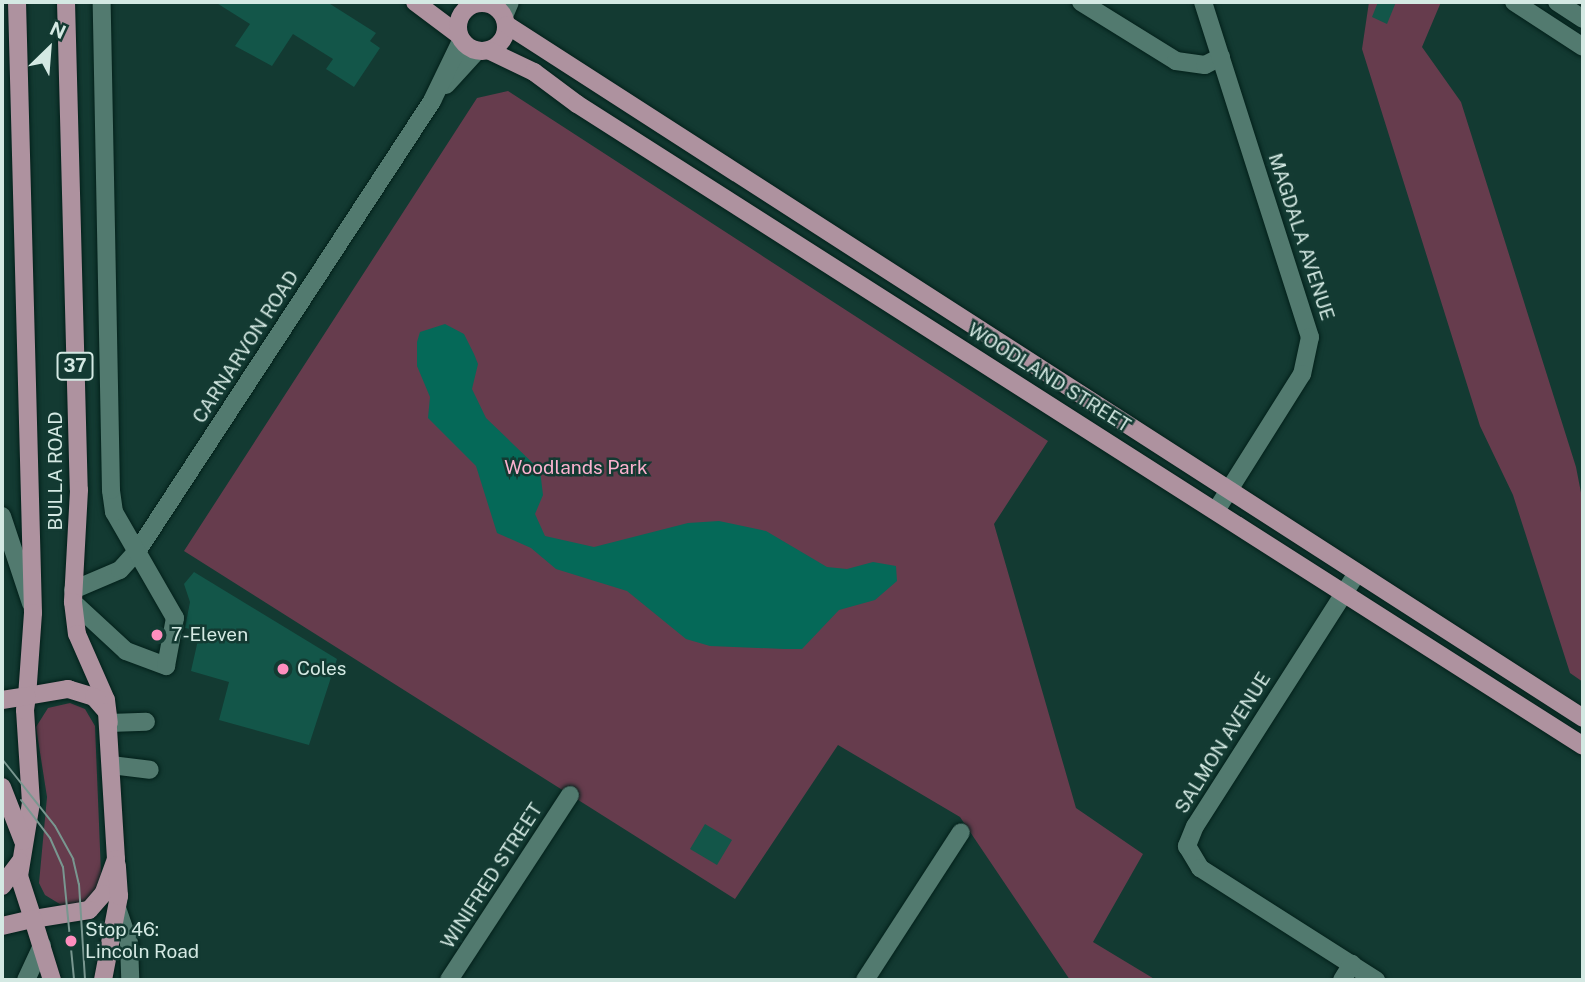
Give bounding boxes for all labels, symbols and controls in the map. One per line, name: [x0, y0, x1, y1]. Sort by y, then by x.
north arrow: [14, 14, 84, 84]
text: N: [46, 17, 69, 43]
street label: MAGDALA AVENUE: [1263, 151, 1339, 323]
street label: CARNARVON ROAD: [188, 266, 304, 428]
street label: WOODLAND STREET: [963, 319, 1135, 437]
road number: 37: [56, 352, 94, 380]
street label: BULLA ROAD: [45, 412, 67, 530]
park label: Woodlands Park: [504, 457, 648, 479]
place label: 7-Eleven: [171, 624, 248, 646]
marker: 7-Eleven: [149, 627, 165, 643]
place label: Coles: [297, 658, 346, 680]
marker: Coles: [275, 661, 291, 677]
street label: SALMON AVENUE: [1170, 668, 1276, 818]
street label: WINIFRED STREET: [436, 799, 548, 953]
place label: Stop 46: Lincoln Road: [85, 919, 199, 963]
marker: Stop 46: Lincoln Road: [63, 933, 79, 949]

